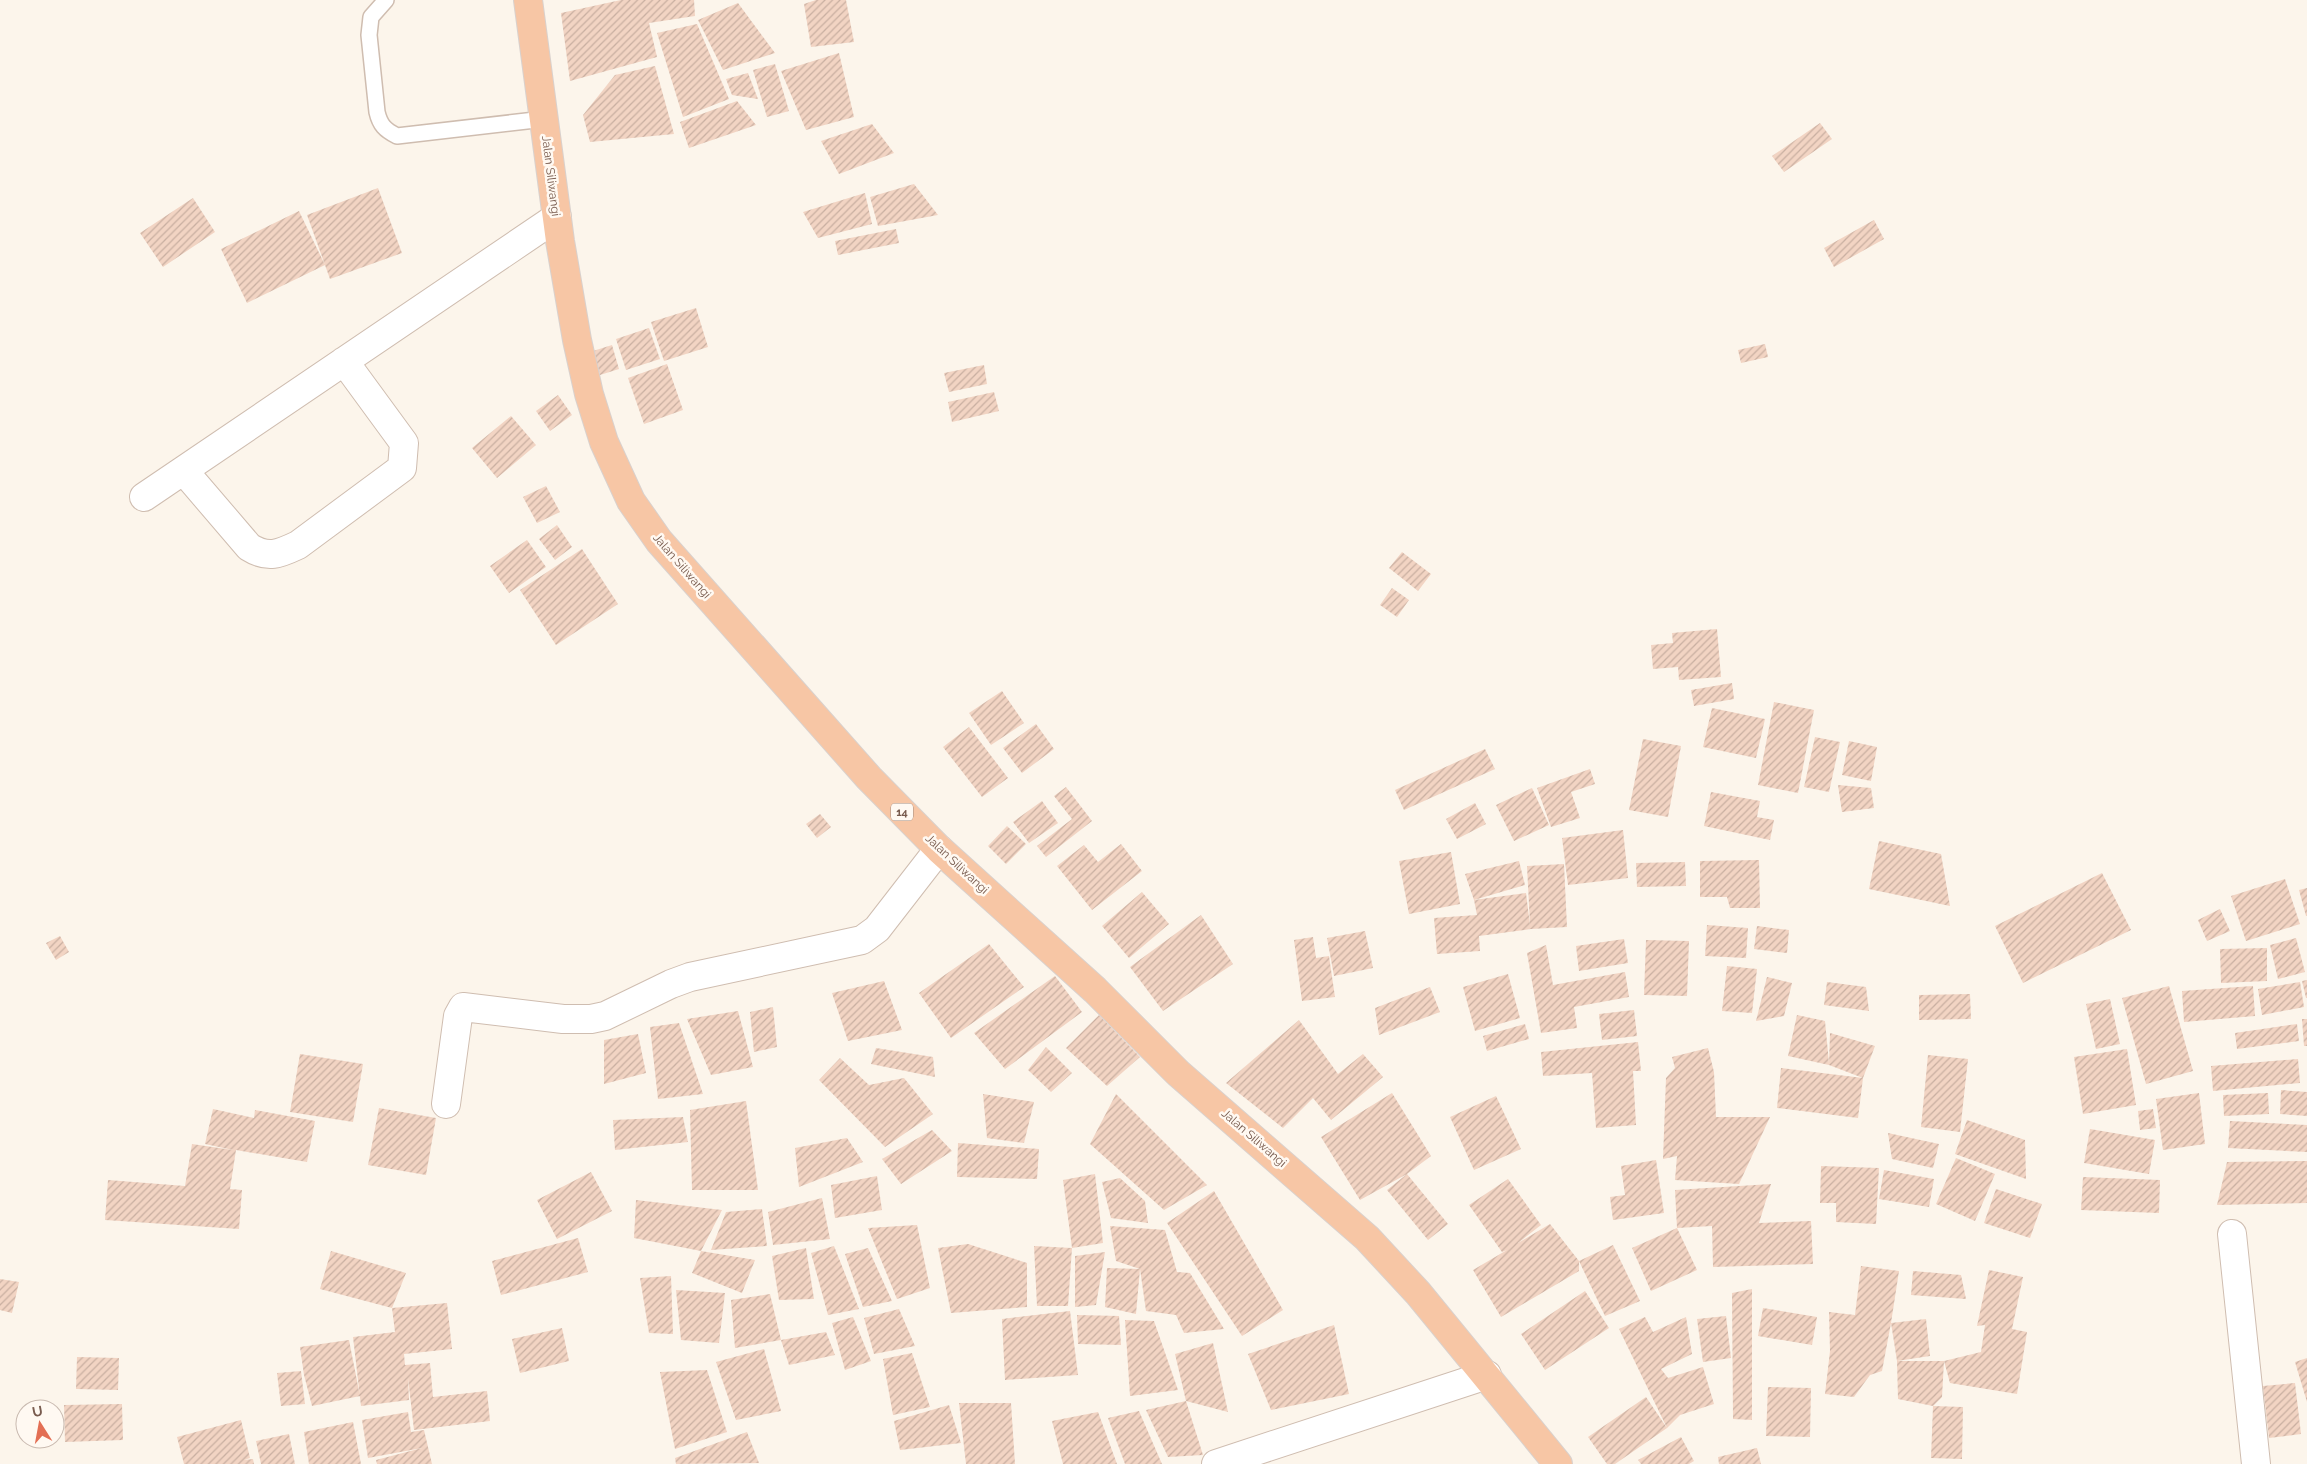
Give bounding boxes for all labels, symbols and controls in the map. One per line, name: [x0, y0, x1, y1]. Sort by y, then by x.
street label: Jalan Siliwangi: [539, 135, 563, 217]
street label: Jalan Siliwangi: [650, 531, 714, 601]
road number: 14: [891, 804, 913, 820]
street label: Jalan Siliwangi: [923, 831, 991, 897]
street label: Jalan Siliwangi: [1219, 1106, 1289, 1170]
north arrow: [15, 1399, 65, 1449]
text: U: [31, 1402, 44, 1420]

